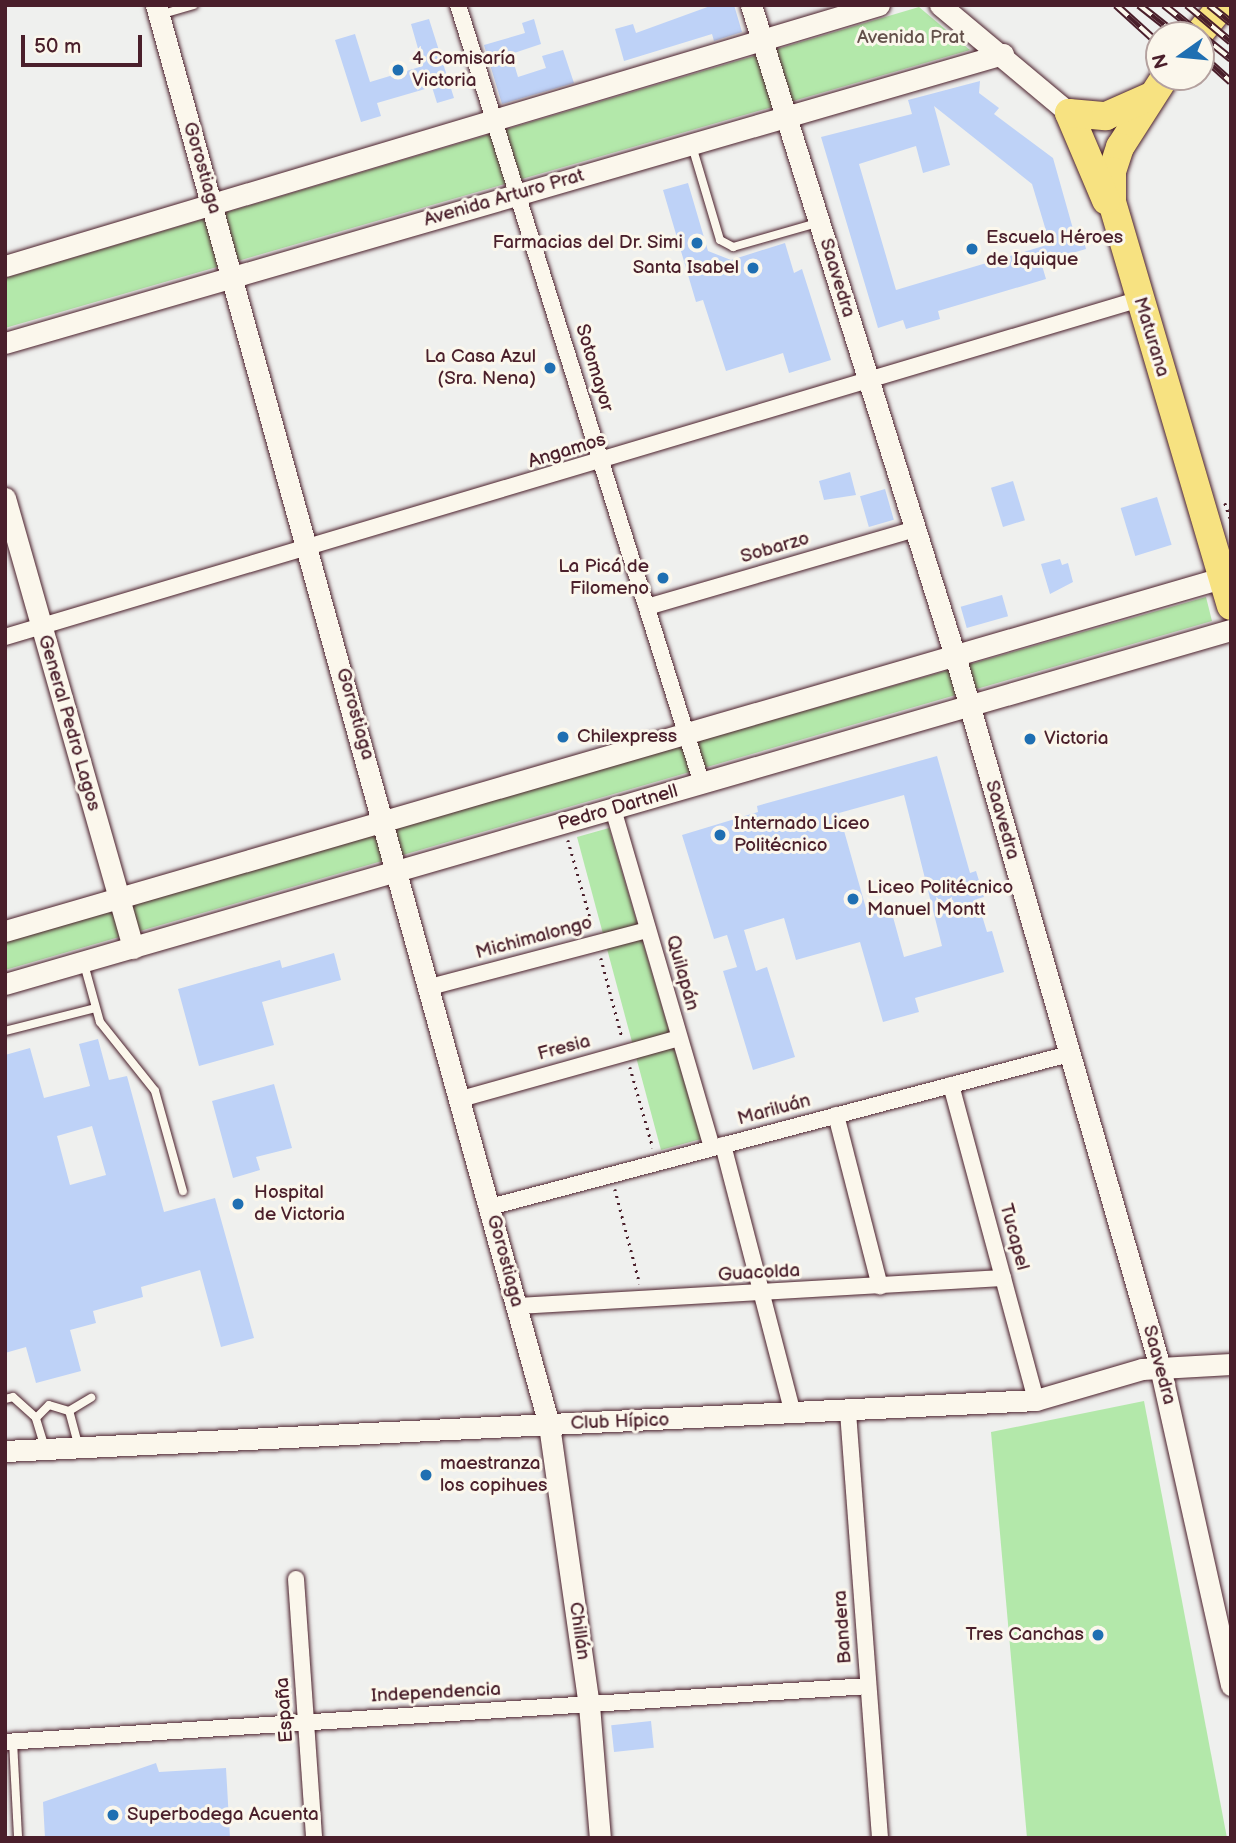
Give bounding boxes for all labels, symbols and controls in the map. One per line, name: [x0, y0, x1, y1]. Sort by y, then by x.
scale bar: [24, 21, 145, 65]
north arrow: [1145, 21, 1215, 91]
park label: Avenida Prat: [857, 27, 965, 49]
text: 50 m: [34, 34, 81, 59]
place label: 4 Comisaría Victoria: [412, 48, 515, 92]
text: N: [1148, 51, 1174, 71]
marker: 4 Comisaría Victoria: [390, 62, 406, 78]
street label: Gorostiaga: [178, 119, 226, 217]
street label: Avenida Arturo Prat: [421, 164, 587, 232]
place label: Escuela Héroes de Iquique: [986, 227, 1123, 271]
place label: Farmacias del Dr. Simi: [492, 232, 683, 254]
marker: Farmacias del Dr. Simi: [689, 235, 705, 251]
street label: Saavedra: [814, 236, 860, 320]
marker: Escuela Héroes de Iquique: [964, 241, 980, 257]
place label: Santa Isabel: [633, 257, 739, 279]
marker: Santa Isabel: [745, 260, 761, 276]
street label: Maturana: [1128, 294, 1174, 380]
street label: Sotomayor: [570, 321, 618, 415]
place label: La Casa Azul (Sra. Nena): [425, 346, 536, 390]
marker: La Casa Azul (Sra. Nena): [542, 360, 558, 376]
street label: Angamos: [525, 428, 609, 474]
street label: Sobarzo: [738, 527, 812, 569]
place label: La Picá de Filomeno: [558, 556, 649, 600]
marker: La Picá de Filomeno: [655, 570, 671, 586]
street label: General Pedro Lagos: [33, 632, 105, 814]
street label: Gorostiaga: [331, 665, 379, 763]
place label: Chilexpress: [577, 726, 677, 748]
place label: Victoria: [1044, 728, 1108, 750]
marker: Chilexpress: [555, 729, 571, 745]
marker: Victoria: [1022, 731, 1038, 747]
street label: Saavedra: [980, 778, 1024, 862]
street label: Pedro Dartnell: [556, 780, 680, 836]
place label: Internado Liceo Politécnico: [734, 813, 870, 857]
marker: Internado Liceo Politécnico: [712, 827, 728, 843]
place label: Liceo Politécnico Manuel Montt: [867, 877, 1013, 921]
marker: Liceo Politécnico Manuel Montt: [845, 891, 861, 907]
street label: Michimalongo: [473, 911, 595, 965]
street label: Quilapán: [660, 933, 704, 1013]
street label: Fresia: [535, 1030, 593, 1066]
street label: Mariluán: [735, 1089, 813, 1131]
place label: Hospital de Victoria: [254, 1182, 346, 1226]
marker: Hospital de Victoria: [228, 1194, 248, 1214]
street label: Tucapel: [994, 1201, 1034, 1273]
street label: Gorostiaga: [482, 1212, 528, 1310]
street label: Guacolda: [717, 1259, 801, 1287]
street label: Saavedra: [1137, 1323, 1181, 1407]
street label: Club Hípico: [570, 1409, 670, 1435]
place label: maestranza los copihues: [440, 1453, 547, 1497]
marker: maestranza los copihues: [418, 1467, 434, 1483]
street label: Bandera: [829, 1589, 857, 1665]
street label: Chillán: [564, 1601, 594, 1661]
place label: Tres Canchas: [965, 1624, 1084, 1646]
marker: Tres Canchas: [1090, 1627, 1106, 1643]
street label: España: [271, 1677, 299, 1743]
street label: Independencia: [371, 1678, 501, 1708]
place label: Superbodega Acuenta: [127, 1804, 319, 1826]
marker: Superbodega Acuenta: [105, 1807, 121, 1823]

